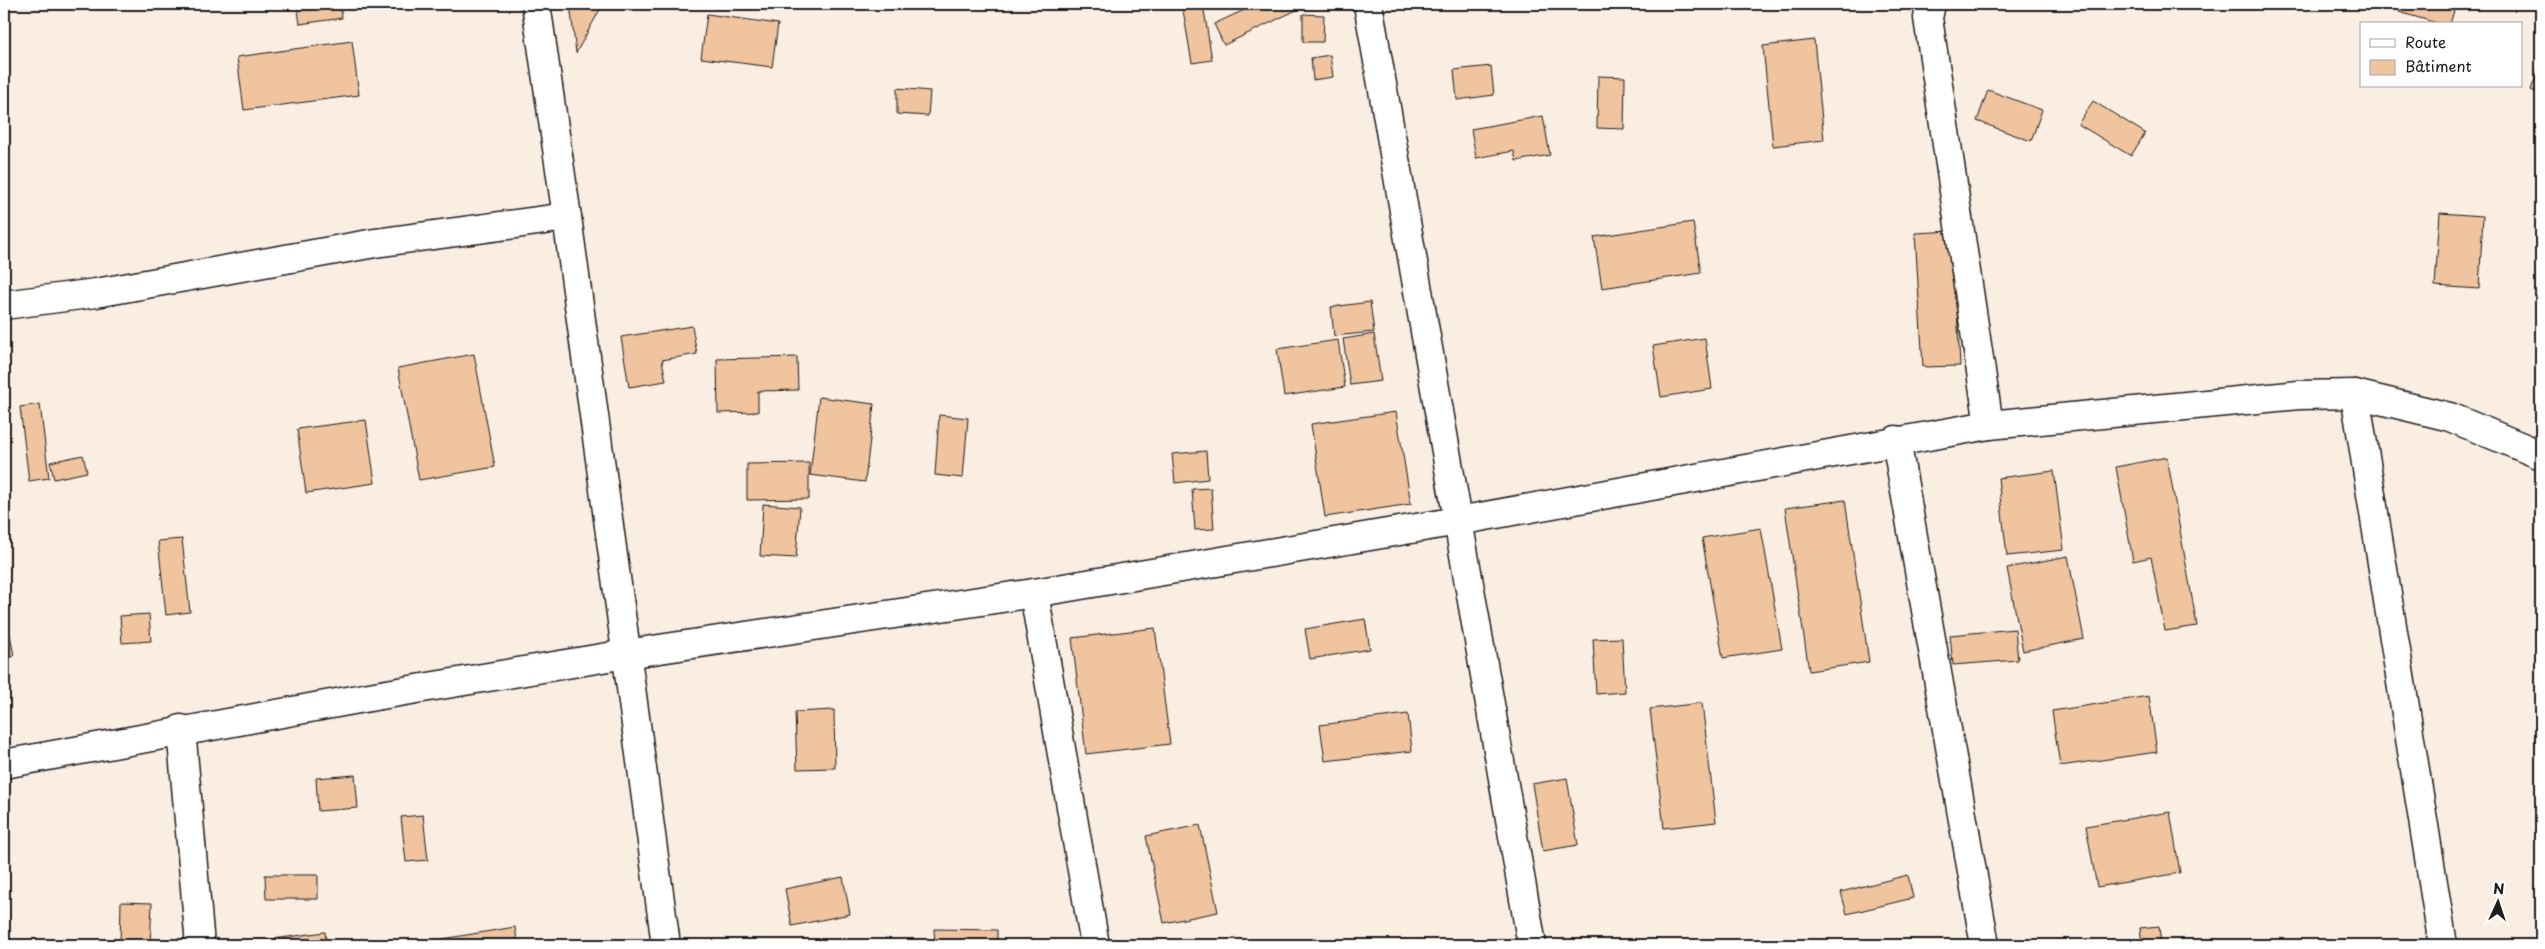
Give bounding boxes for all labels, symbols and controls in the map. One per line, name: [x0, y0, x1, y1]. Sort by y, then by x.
legend: [2360, 22, 2522, 88]
text: Route: [2405, 30, 2446, 53]
text: Bâtiment: [2405, 54, 2472, 77]
north arrow: [2472, 876, 2522, 926]
text: N: [2493, 878, 2505, 899]

